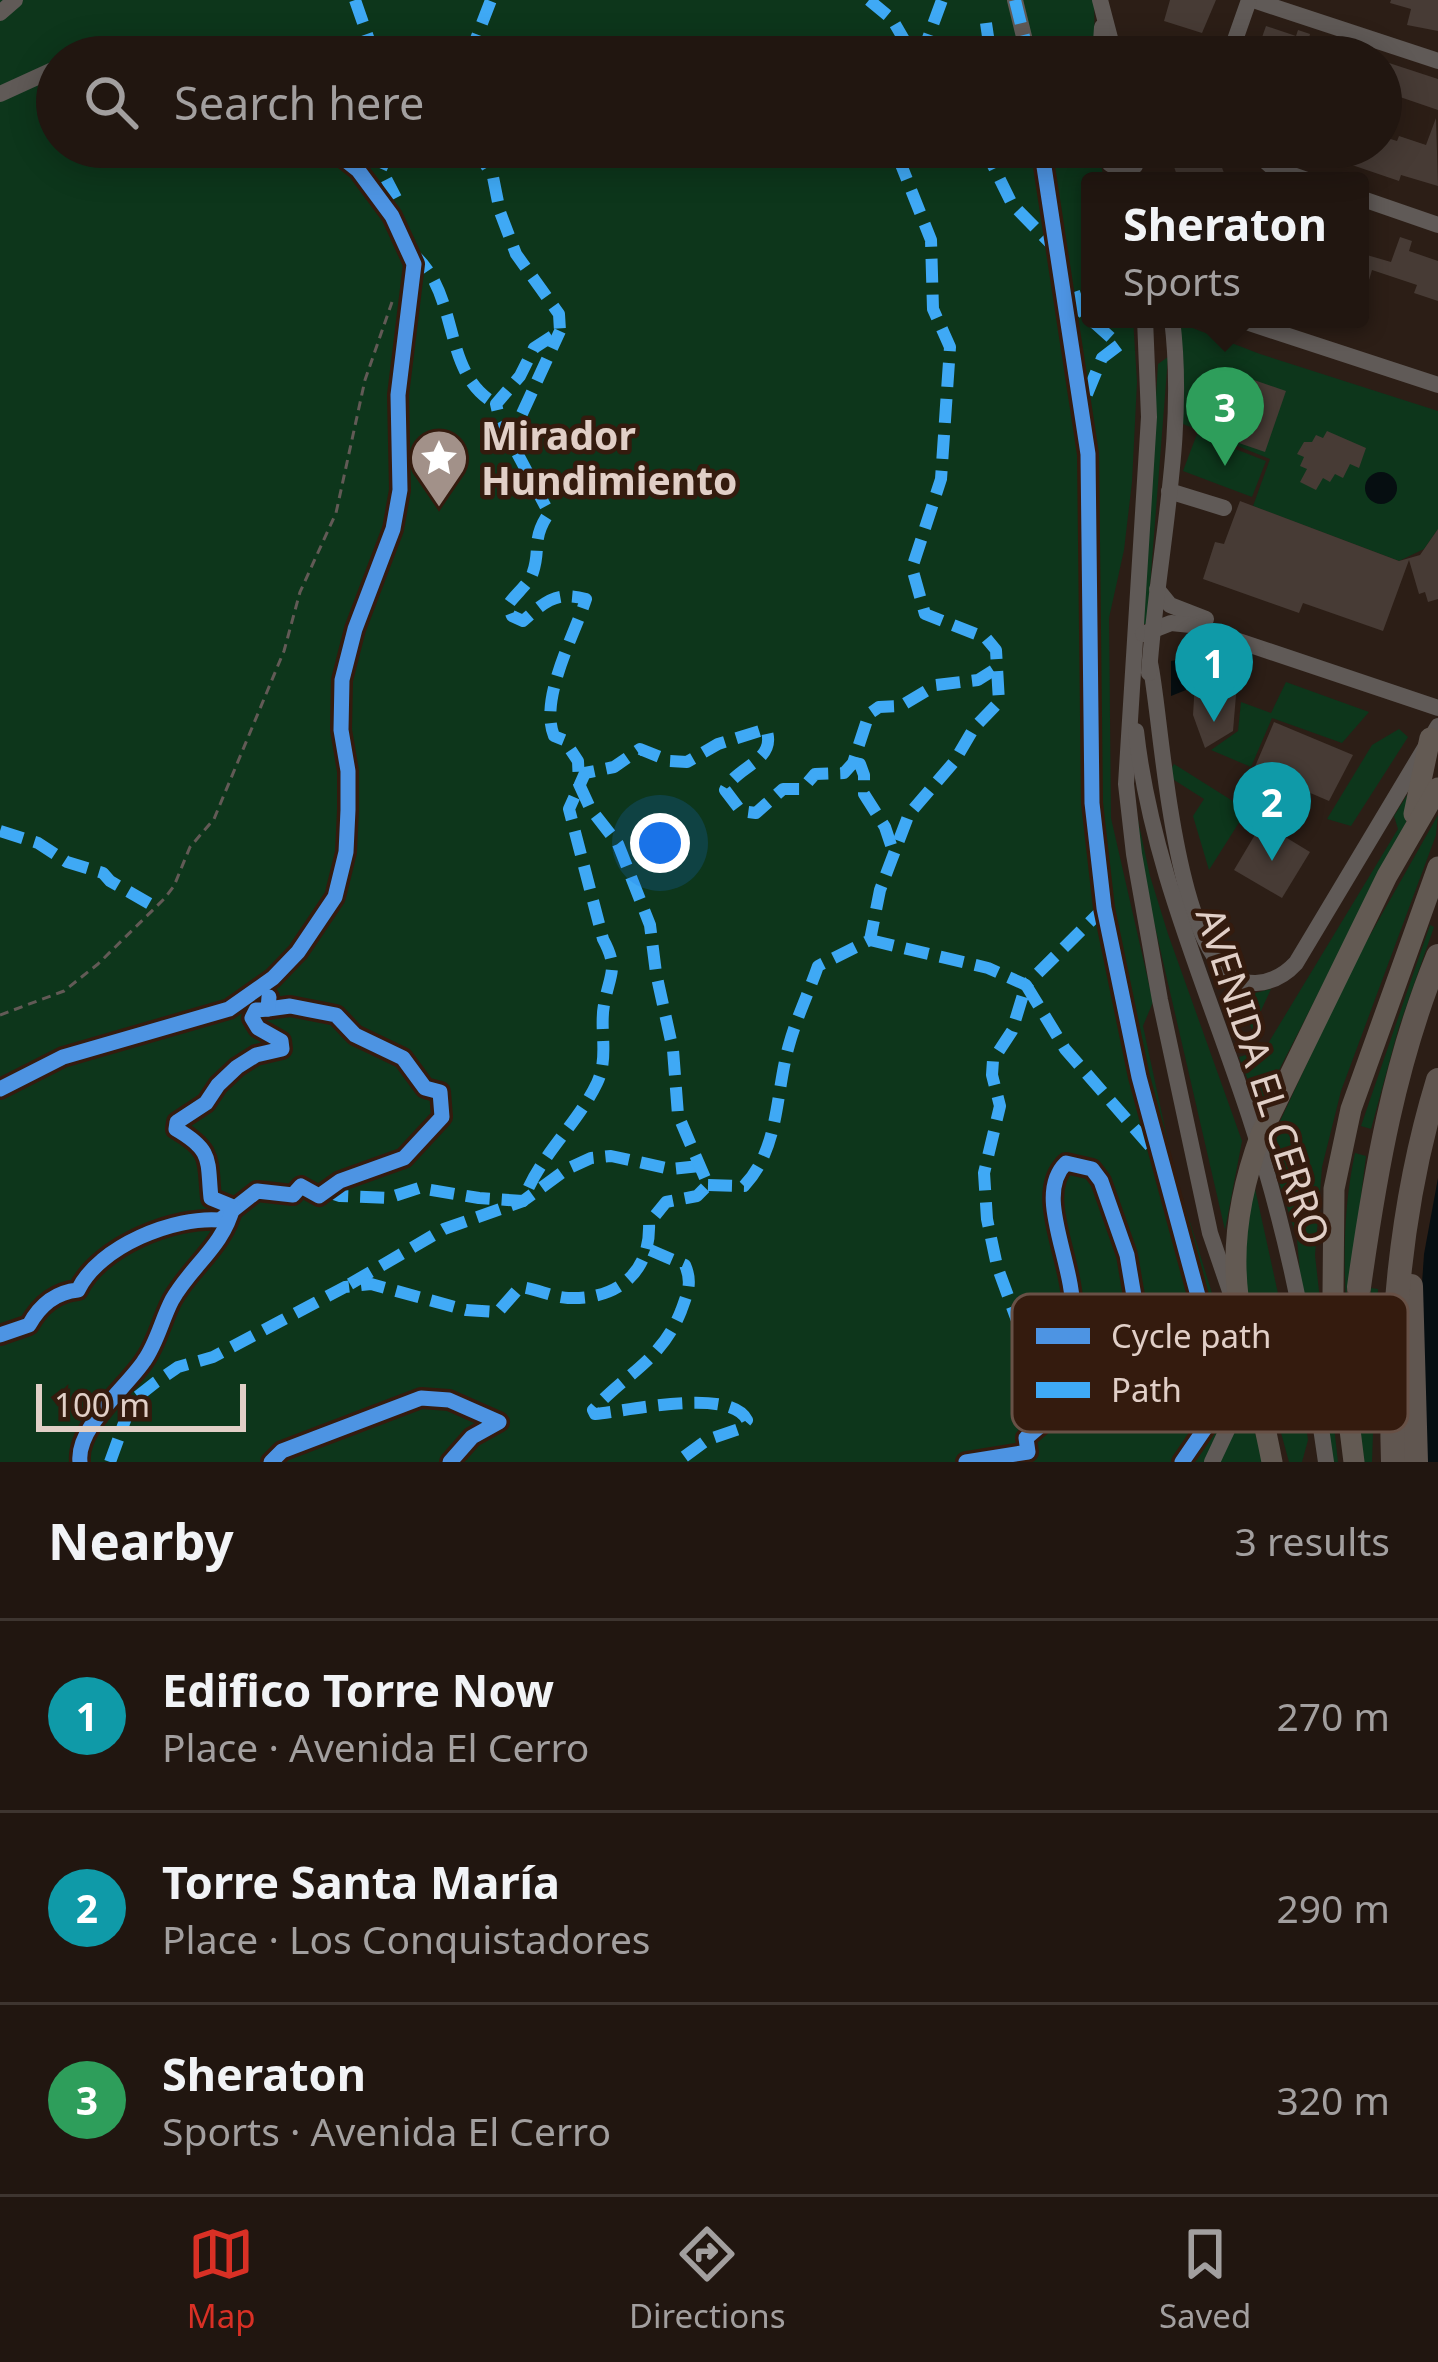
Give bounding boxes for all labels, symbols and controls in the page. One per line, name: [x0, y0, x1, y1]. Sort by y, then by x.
search box: [36, 36, 1402, 168]
icon: search: [78, 69, 144, 135]
text: Search here: [174, 72, 424, 133]
popup: [1081, 172, 1369, 328]
text: Sheraton: [1123, 193, 1327, 254]
text: Sports: [1123, 254, 1241, 307]
pin: 3: [1186, 367, 1264, 466]
place label: Mirador Hundimiento: [481, 408, 737, 506]
place icon: Mirador Hundimiento: [408, 427, 470, 509]
pin: 1: [1175, 623, 1253, 722]
pin: 2: [1233, 762, 1311, 861]
your location: [630, 813, 690, 873]
street label: AVENIDA EL CERRO: [1185, 900, 1344, 1251]
legend: [1012, 1294, 1408, 1432]
text: Cycle path: [1111, 1313, 1271, 1358]
text: Path: [1111, 1367, 1182, 1412]
scale bar: [36, 1378, 246, 1431]
text: 100 m: [54, 1382, 150, 1427]
text: Nearby: [48, 1505, 234, 1575]
text: 3 results: [1235, 1514, 1390, 1567]
text: Edifico Torre Now: [162, 1659, 554, 1720]
text: 1: [76, 1689, 98, 1742]
text: 270 m: [1276, 1689, 1390, 1742]
text: Place · Avenida El Cerro: [162, 1720, 589, 1773]
text: Torre Santa María: [162, 1851, 560, 1912]
text: 2: [76, 1881, 98, 1934]
text: 290 m: [1276, 1881, 1390, 1934]
text: Place · Los Conquistadores: [162, 1912, 651, 1965]
text: Sheraton: [162, 2043, 366, 2104]
text: 3: [76, 2073, 98, 2126]
text: 320 m: [1276, 2073, 1390, 2126]
text: Sports · Avenida El Cerro: [162, 2104, 611, 2157]
tab: Map: [187, 2221, 255, 2338]
tab: Directions: [629, 2221, 786, 2338]
tab: Saved: [1159, 2221, 1251, 2338]

